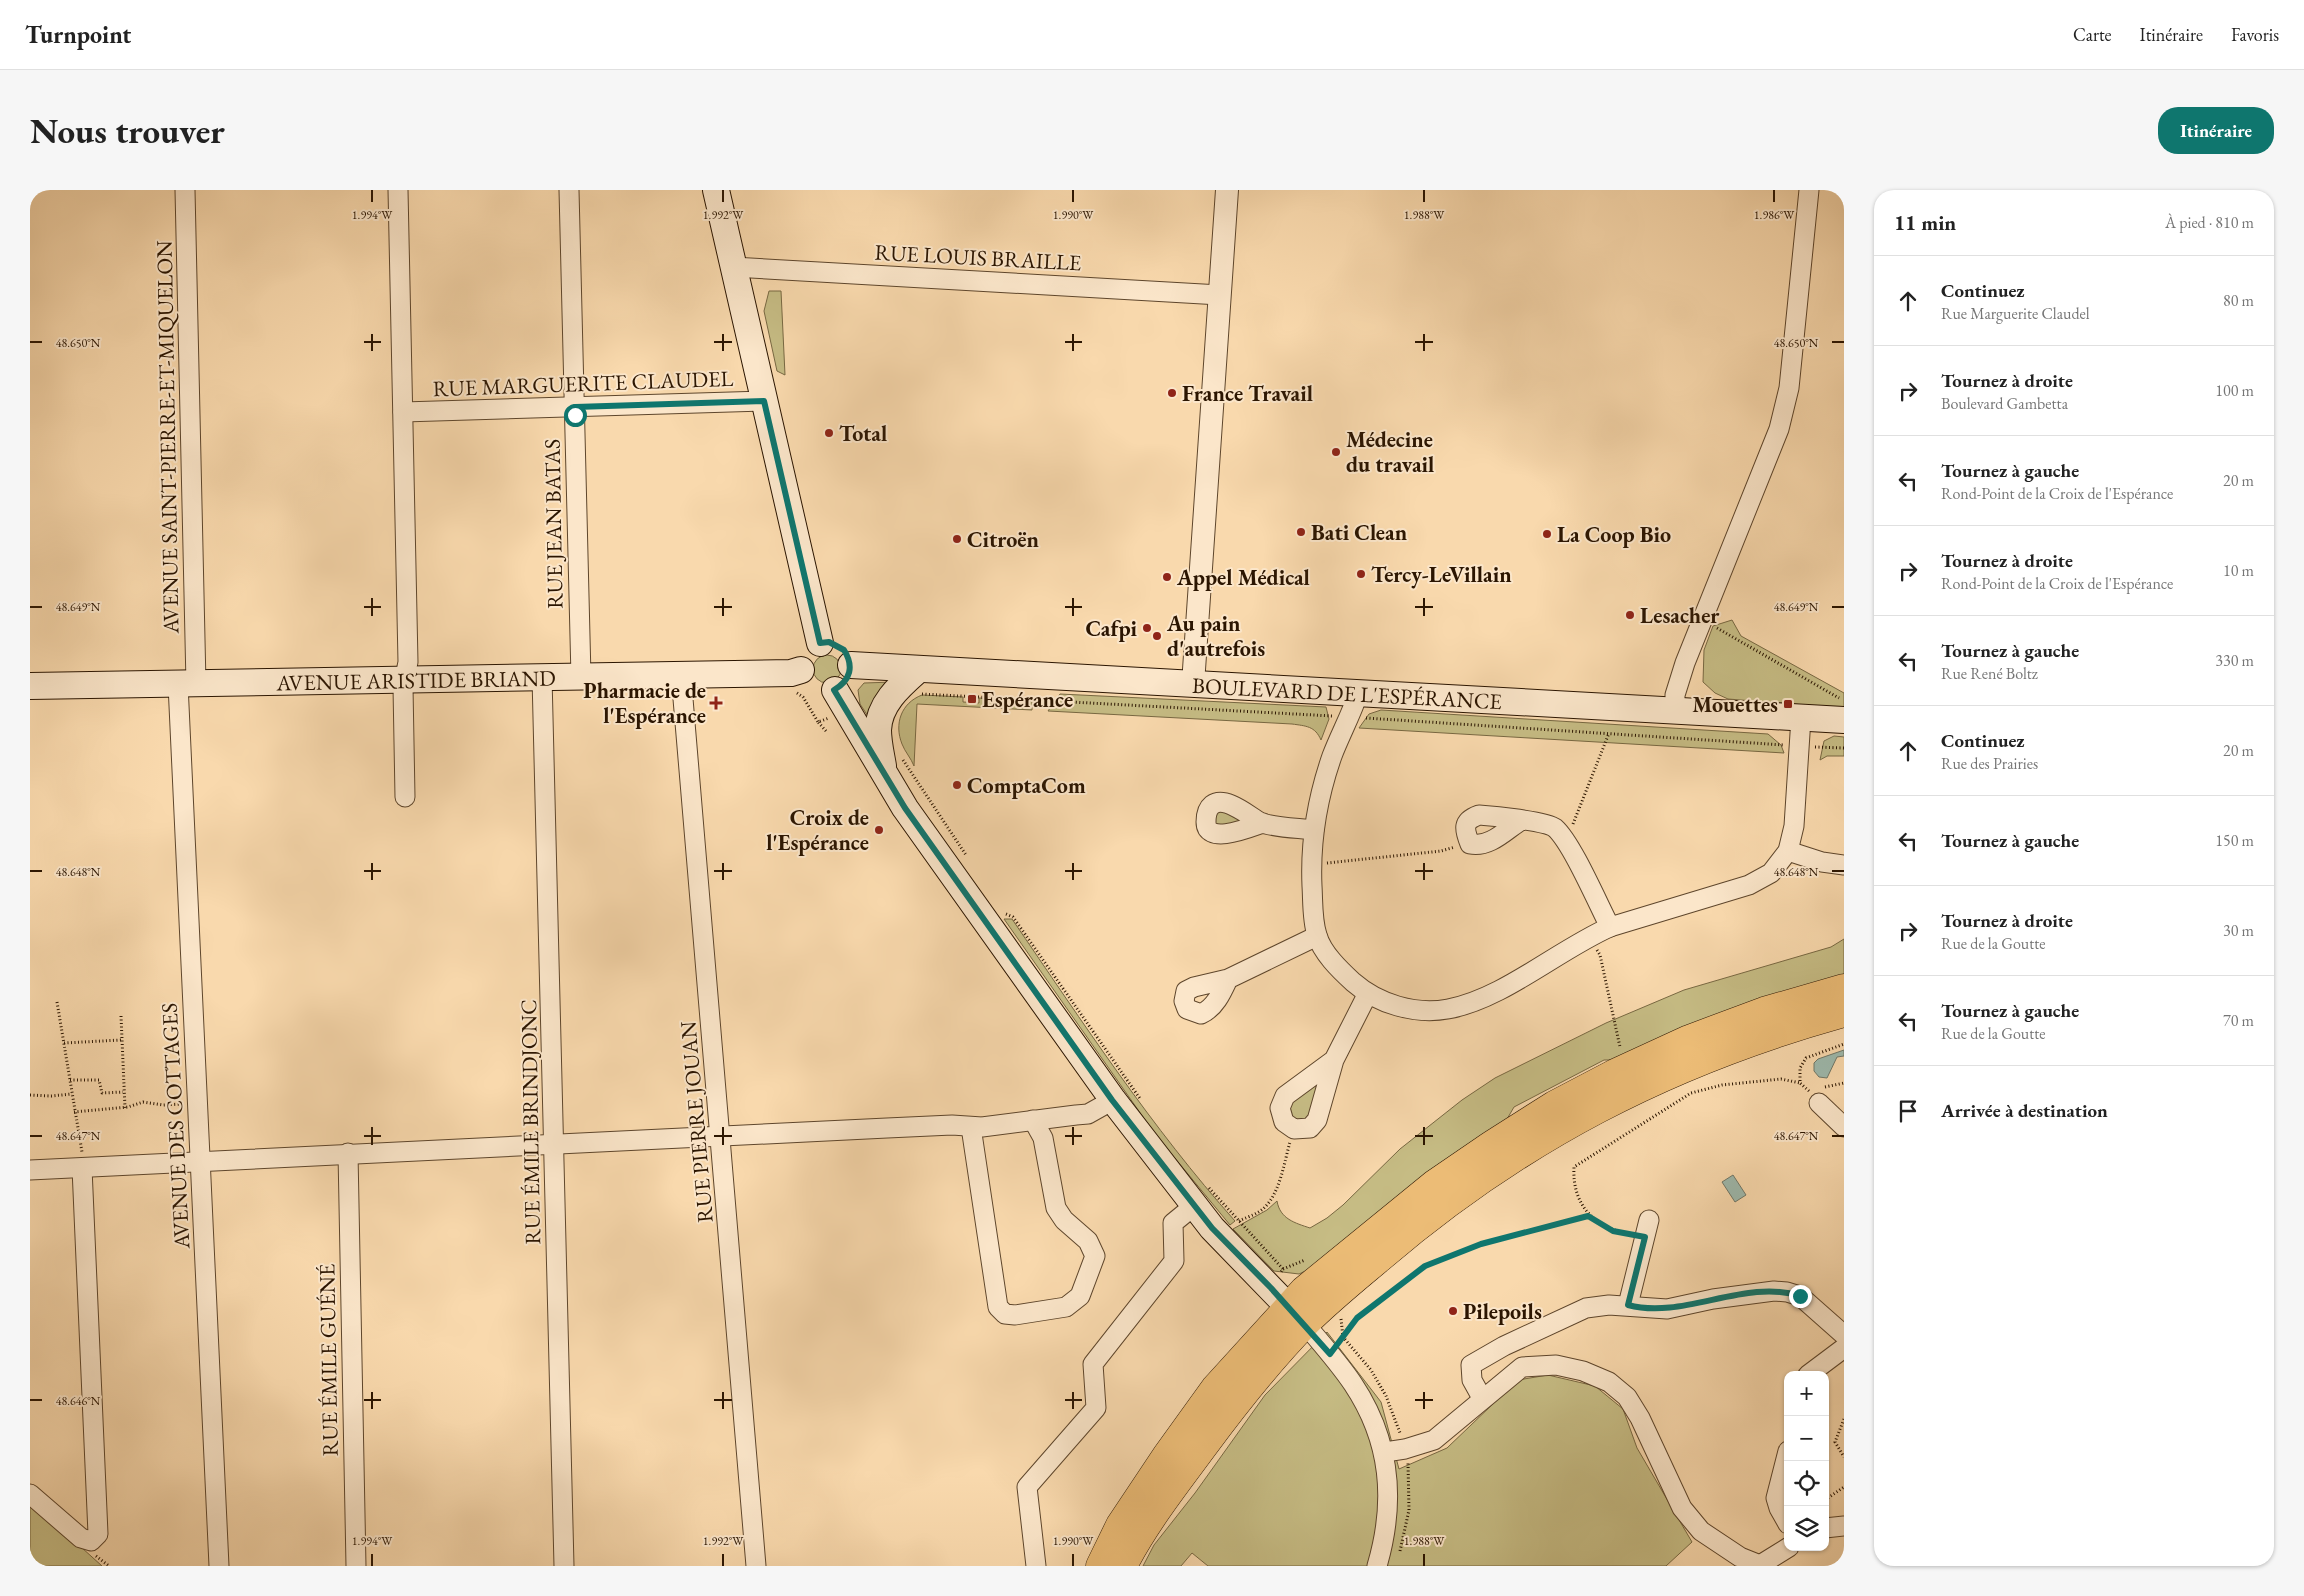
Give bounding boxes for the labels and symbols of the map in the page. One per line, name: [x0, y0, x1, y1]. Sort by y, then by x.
text: 1.994°W: [352, 207, 393, 223]
text: 1.992°W: [703, 207, 744, 223]
text: 1.990°W: [1053, 207, 1094, 223]
text: 1.988°W: [1404, 207, 1445, 223]
text: 1.986°W: [1754, 207, 1795, 223]
street label: RUE LOUIS BRAILLE: [874, 238, 1082, 277]
street label: AVENUE SAINT-PIERRE-ET-MIQUELON: [150, 240, 185, 635]
text: 48.650°N: [56, 335, 101, 351]
text: 48.650°N: [1774, 335, 1819, 351]
street label: RUE MARGUERITE CLAUDEL: [432, 364, 734, 403]
place label: France Travail: [1182, 379, 1313, 408]
marker: France Travail: [1166, 387, 1178, 399]
route start: [564, 404, 587, 427]
place label: Total: [839, 419, 887, 448]
place label: Médecine du travail: [1346, 425, 1434, 479]
marker: Total: [823, 427, 835, 439]
street label: RUE JEAN BATAS: [538, 439, 569, 609]
marker: Médecine du travail: [1330, 446, 1342, 458]
place label: Bati Clean: [1311, 518, 1408, 547]
place label: La Coop Bio: [1557, 520, 1671, 549]
place label: Citroën: [967, 525, 1039, 554]
marker: Bati Clean: [1295, 526, 1307, 538]
marker: La Coop Bio: [1541, 528, 1553, 540]
marker: Citroën: [951, 533, 963, 545]
place label: Tercy-LeVillain: [1371, 560, 1512, 589]
place label: Appel Médical: [1176, 563, 1310, 592]
marker: Tercy-LeVillain: [1355, 568, 1367, 580]
marker: Appel Médical: [1161, 571, 1173, 583]
text: 48.649°N: [56, 599, 101, 615]
text: 48.649°N: [1774, 599, 1819, 615]
place label: Lesacher: [1640, 601, 1720, 630]
place label: Au pain d'autrefois: [1166, 609, 1265, 663]
marker: Lesacher: [1624, 609, 1636, 621]
place label: Cafpi: [1086, 614, 1138, 643]
marker: Cafpi: [1141, 622, 1153, 634]
marker: Au pain d'autrefois: [1151, 630, 1163, 642]
street label: AVENUE ARISTIDE BRIAND: [275, 664, 556, 697]
street label: BOULEVARD DE L'ESPÉRANCE: [1191, 671, 1503, 716]
place label: Pharmacie de l'Espérance: [583, 676, 706, 730]
place label: Espérance: [982, 685, 1073, 714]
place label: Mouettes: [1692, 690, 1778, 719]
marker: Espérance: [966, 693, 978, 705]
marker: Pharmacie de l'Espérance: [710, 697, 722, 709]
marker: Mouettes: [1782, 698, 1794, 710]
place label: ComptaCom: [967, 771, 1086, 800]
marker: ComptaCom: [951, 779, 963, 791]
place label: Croix de l'Espérance: [766, 803, 869, 857]
marker: Croix de l'Espérance: [873, 824, 885, 836]
text: 48.648°N: [56, 864, 101, 880]
text: 48.648°N: [1774, 864, 1819, 880]
street label: RUE ÉMILE BRINDJONC: [514, 999, 547, 1245]
street label: AVENUE DES COTTAGES: [155, 1002, 196, 1251]
street label: RUE PIERRE JOUAN: [673, 1019, 720, 1224]
text: 48.647°N: [56, 1128, 101, 1144]
text: 48.647°N: [1774, 1128, 1819, 1144]
street label: RUE ÉMILE GUÉNÉ: [312, 1263, 345, 1457]
route end: [1789, 1285, 1812, 1308]
place label: Pilepoils: [1463, 1297, 1542, 1326]
marker: Pilepoils: [1447, 1305, 1459, 1317]
text: 48.646°N: [56, 1393, 101, 1409]
text: 1.994°W: [352, 1533, 393, 1549]
text: 1.992°W: [703, 1533, 744, 1549]
text: 1.990°W: [1053, 1533, 1094, 1549]
text: 1.988°W: [1404, 1533, 1445, 1549]

